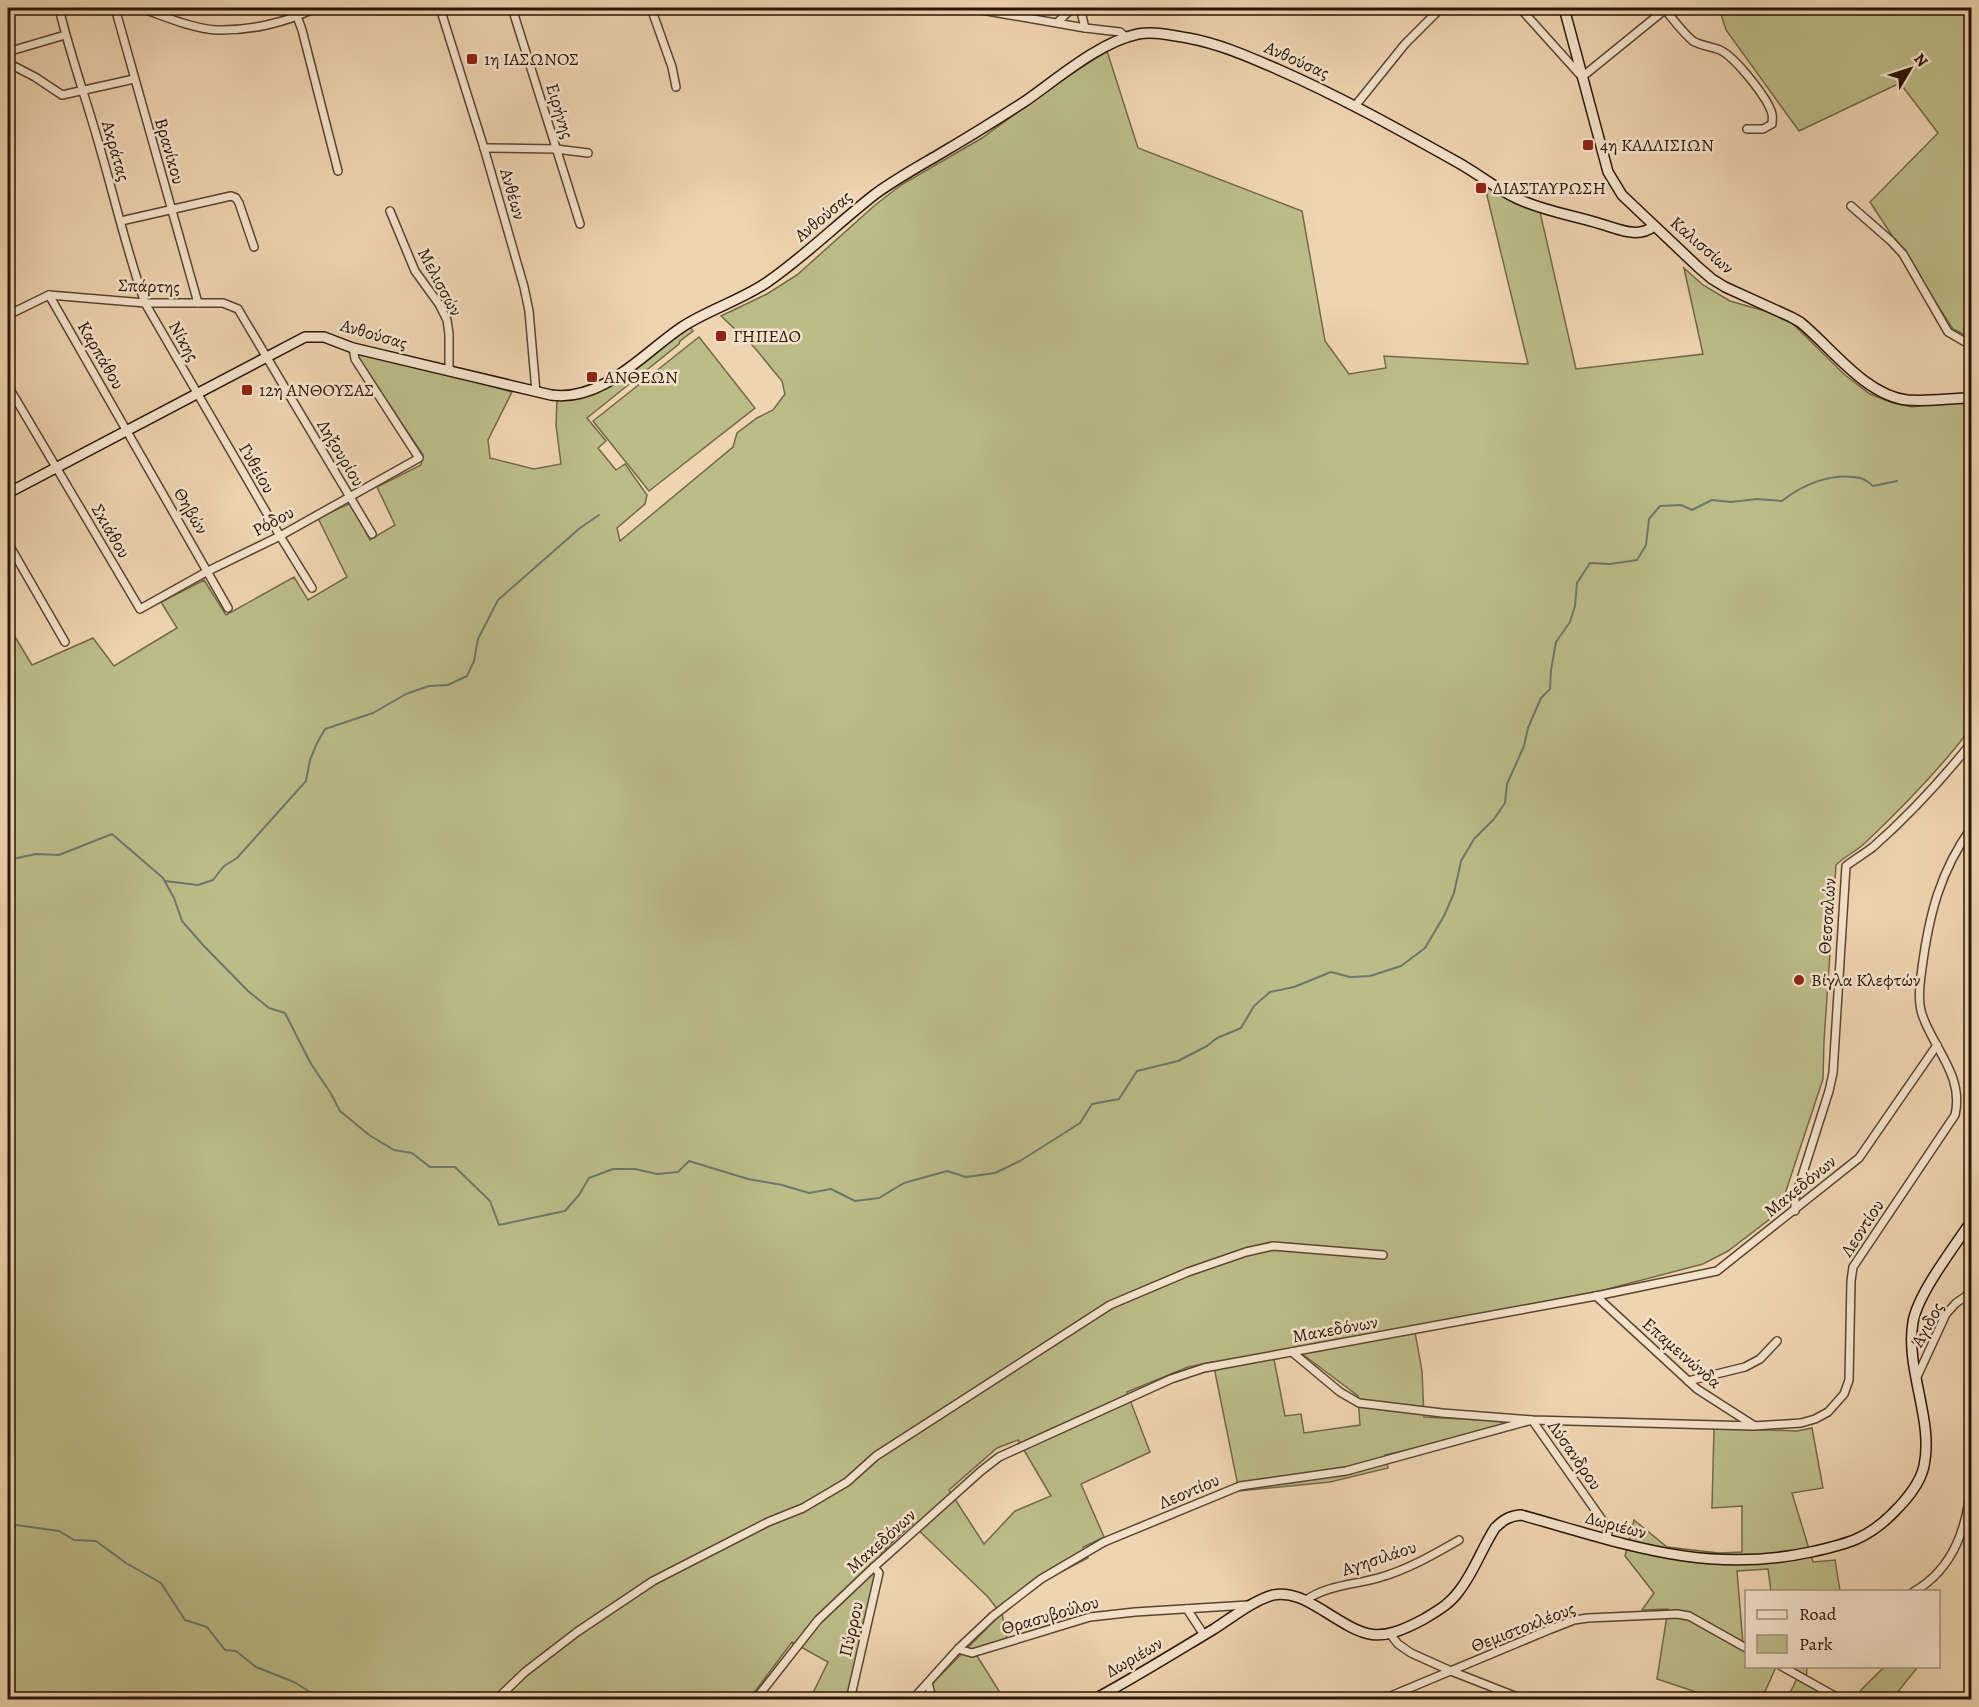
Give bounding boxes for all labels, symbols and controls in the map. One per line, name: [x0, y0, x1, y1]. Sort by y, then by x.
street label: Ανθούσας: [1260, 35, 1333, 85]
north arrow: [1880, 39, 1940, 99]
place label: 1η ΙΑΣΩΝΟΣ: [484, 47, 579, 71]
text: N: [1909, 49, 1933, 72]
marker: 1η ΙΑΣΩΝΟΣ: [465, 52, 479, 66]
street label: Ειρήνης: [540, 80, 580, 142]
street label: Βρανίκου: [149, 115, 191, 187]
street label: Ακράτας: [96, 117, 136, 184]
place label: 4η ΚΑΛΛΙΣΙΩΝ: [1600, 133, 1714, 157]
marker: 4η ΚΑΛΛΙΣΙΩΝ: [1581, 138, 1595, 152]
street label: Ανθέων: [494, 165, 532, 222]
place label: ΔΙΑΣΤΑΥΡΩΣΗ: [1493, 176, 1606, 200]
marker: ΔΙΑΣΤΑΥΡΩΣΗ: [1474, 181, 1488, 195]
street label: Ανθούσας: [788, 185, 857, 248]
street label: Καλισσίων: [1665, 211, 1739, 279]
street label: Μελισσών: [412, 244, 468, 320]
street label: Σπάρτης: [118, 273, 180, 299]
street label: Ανθούσας: [337, 313, 410, 355]
street label: Καρπάθου: [72, 316, 130, 394]
street label: Νίκης: [163, 316, 205, 366]
place label: ΓΗΠΕΔΟ: [733, 324, 801, 348]
marker: ΓΗΠΕΔΟ: [714, 329, 728, 343]
place label: ΑΝΘΕΩΝ: [603, 365, 678, 389]
marker: ΑΝΘΕΩΝ: [585, 370, 599, 384]
place label: 12η ΑΝΘΟΥΣΑΣ: [259, 378, 374, 402]
marker: 12η ΑΝΘΟΥΣΑΣ: [240, 383, 254, 397]
street label: Ληξουρίου: [311, 414, 370, 491]
street label: Γυθείου: [233, 438, 281, 498]
street label: Θηβών: [168, 483, 214, 539]
street label: Σκιάθου: [86, 500, 136, 562]
street label: Ρόδου: [248, 500, 298, 542]
street label: Θεσσαλών: [1812, 877, 1842, 955]
place label: Βίγλα Κλεφτών: [1811, 968, 1920, 992]
marker: Βίγλα Κλεφτών: [1792, 973, 1806, 987]
street label: Μακεδόνων: [1759, 1150, 1841, 1222]
street label: Λεοντίου: [1834, 1195, 1889, 1262]
street label: Άγιδος: [1905, 1298, 1949, 1352]
street label: Μακεδόνων: [1290, 1310, 1380, 1348]
street label: Επαμεινώνδα: [1637, 1312, 1727, 1394]
street label: Λύσανδρου: [1542, 1415, 1608, 1495]
street label: Λεοντίου: [1154, 1467, 1223, 1515]
street label: Μακεδόνων: [841, 1503, 921, 1579]
street label: Δωριέων: [1583, 1505, 1649, 1545]
street label: Αγησιλάου: [1338, 1535, 1419, 1582]
street label: Θρασυβούλου: [998, 1590, 1102, 1640]
legend: [1745, 1590, 1940, 1668]
street label: Θεμιστοκλέους: [1468, 1596, 1578, 1658]
street label: Πύρρου: [833, 1599, 869, 1659]
text: Road: [1799, 1602, 1837, 1626]
street label: Δωριέων: [1101, 1631, 1167, 1683]
text: Park: [1799, 1632, 1833, 1656]

